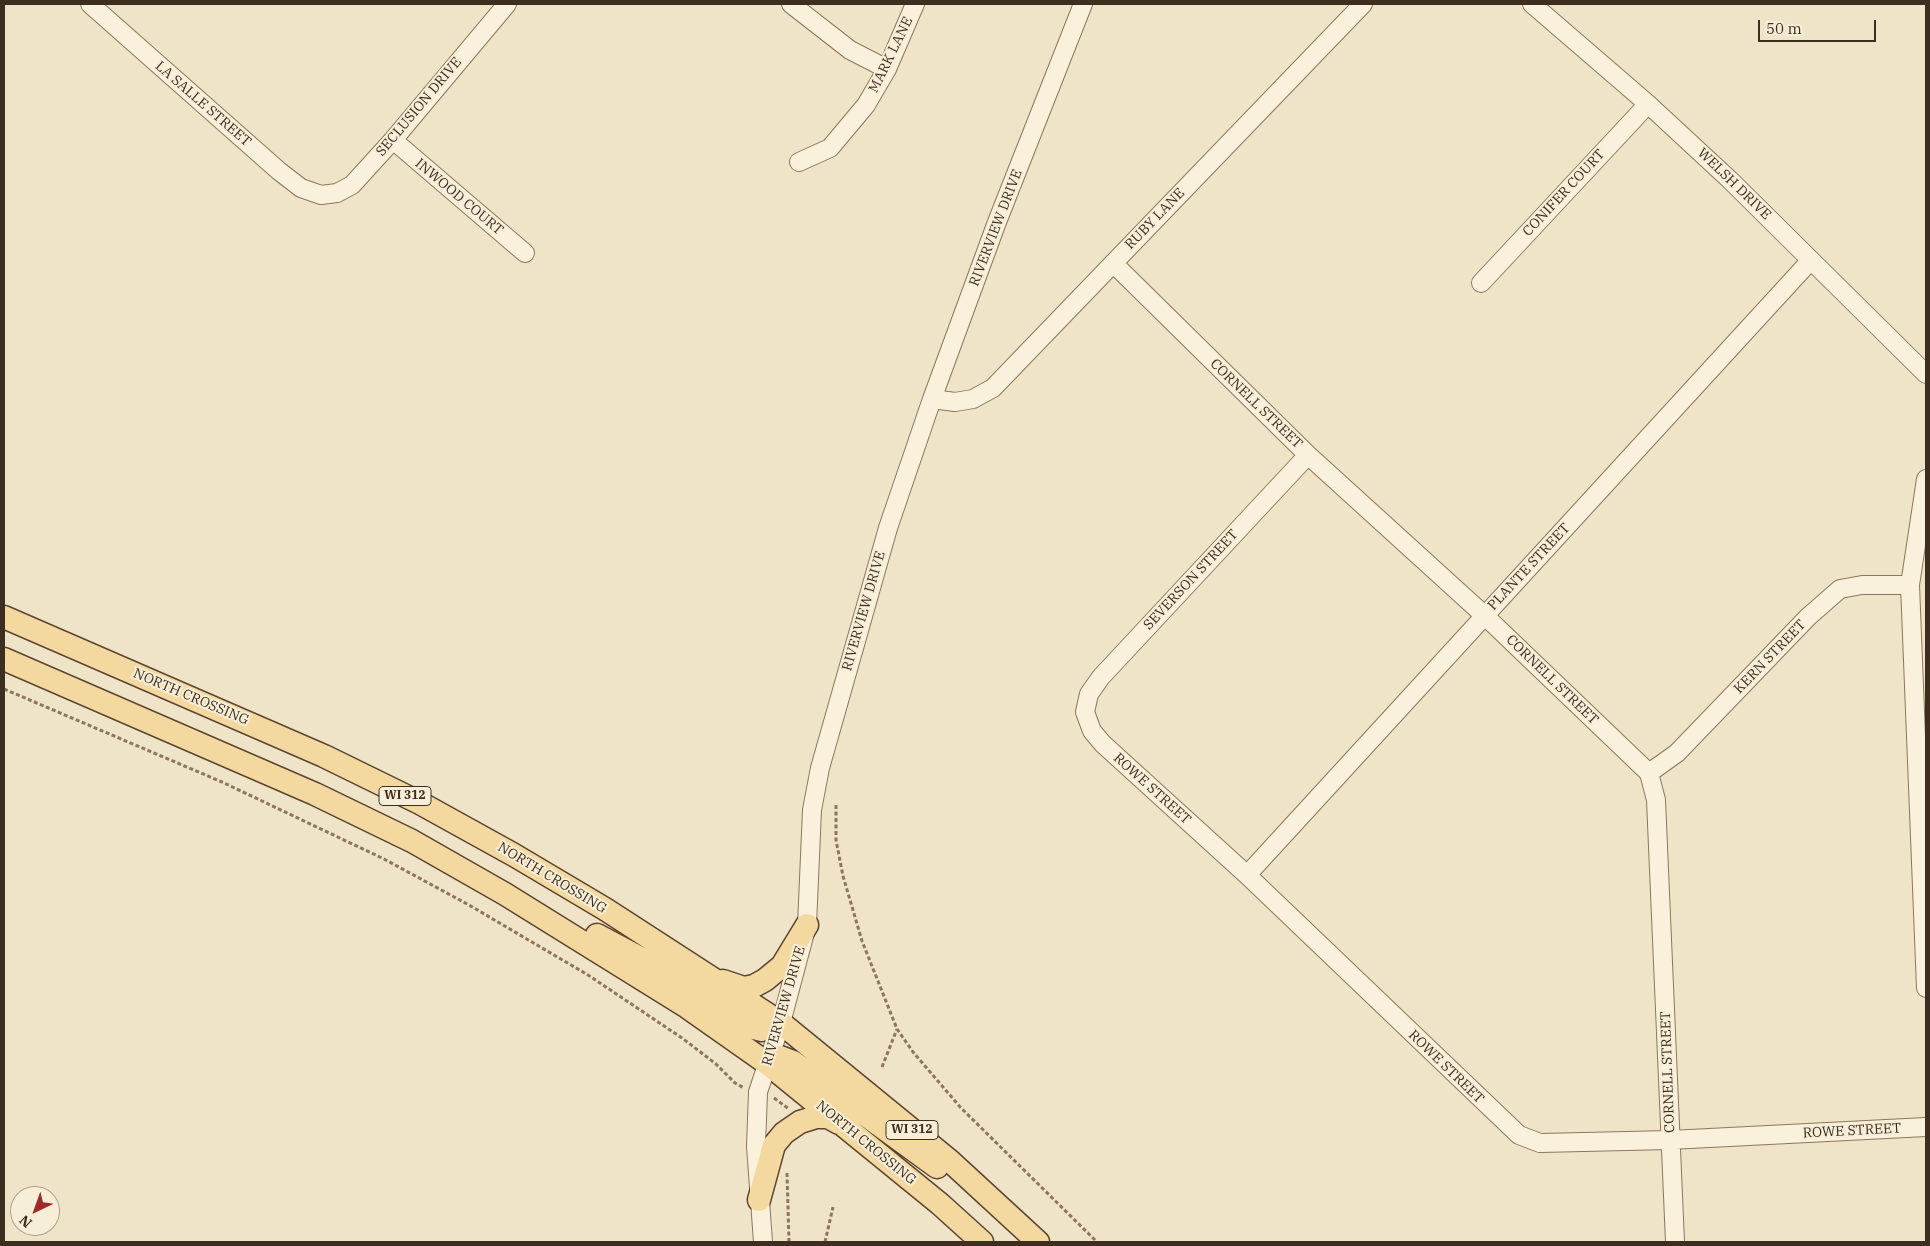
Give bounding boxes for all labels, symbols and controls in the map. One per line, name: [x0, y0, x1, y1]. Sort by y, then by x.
scale bar: [1760, 10, 1878, 42]
street label: MARK LANE: [865, 14, 917, 96]
text: 50 m: [1766, 19, 1802, 38]
street label: SECLUSION DRIVE: [373, 54, 465, 160]
street label: LA SALLE STREET: [152, 58, 254, 150]
street label: WELSH DRIVE: [1694, 145, 1774, 223]
street label: CONIFER COURT: [1520, 146, 1608, 240]
street label: INWOOD COURT: [412, 155, 506, 239]
street label: RIVERVIEW DRIVE: [966, 167, 1026, 289]
street label: RUBY LANE: [1122, 185, 1188, 253]
street label: CORNELL STREET: [1206, 356, 1306, 452]
street label: PLANTE STREET: [1484, 520, 1574, 614]
street label: SEVERSON STREET: [1140, 526, 1242, 634]
street label: RIVERVIEW DRIVE: [839, 549, 889, 673]
street label: KERN STREET: [1731, 617, 1809, 697]
street label: CORNELL STREET: [1502, 632, 1602, 728]
street label: NORTH CROSSING: [131, 665, 251, 729]
street label: ROWE STREET: [1110, 750, 1194, 828]
road number: WI 312: [379, 786, 431, 806]
street label: NORTH CROSSING: [495, 839, 609, 917]
street label: RIVERVIEW DRIVE: [759, 944, 809, 1068]
street label: CORNELL STREET: [1657, 1011, 1679, 1133]
street label: ROWE STREET: [1405, 1027, 1487, 1107]
street label: NORTH CROSSING: [813, 1097, 919, 1189]
road number: WI 312: [886, 1120, 938, 1140]
street label: ROWE STREET: [1802, 1120, 1902, 1142]
north arrow: [10, 1186, 60, 1236]
text: N: [15, 1211, 36, 1232]

